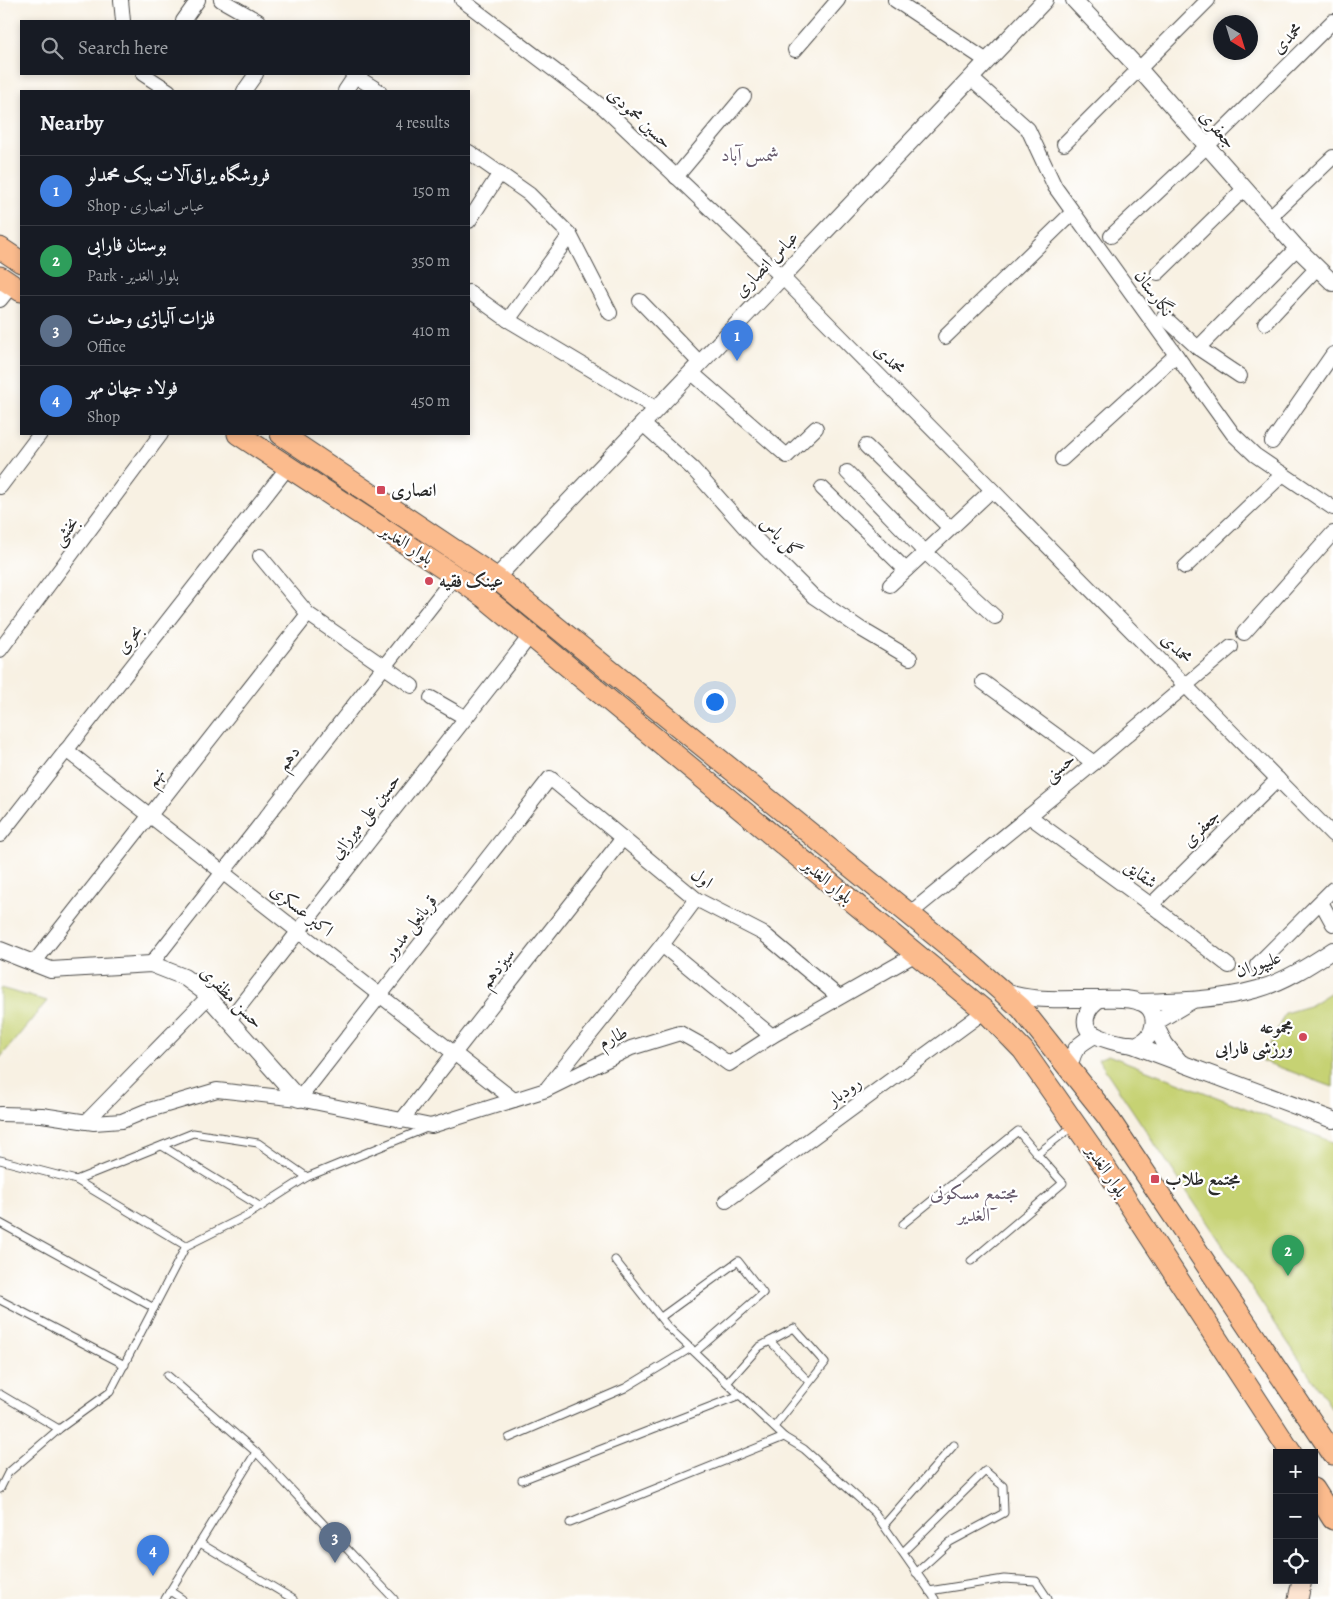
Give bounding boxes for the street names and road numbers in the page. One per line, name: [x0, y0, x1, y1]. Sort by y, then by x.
street label: محمدی: [1266, 17, 1308, 59]
street label: حسین محمودی: [602, 82, 678, 154]
street label: جعفری: [1194, 104, 1242, 154]
street label: عباس انصاری: [728, 225, 804, 303]
street label: نگارستان: [1129, 265, 1179, 321]
street label: محمدی: [869, 338, 911, 380]
street label: بخشی: [46, 511, 85, 551]
street label: گل یاس: [755, 511, 807, 563]
street label: بلوار الغدیر: [374, 517, 438, 570]
street label: بحری: [110, 619, 148, 659]
street label: محمدی: [1156, 627, 1198, 669]
street label: دهم: [271, 741, 309, 779]
street label: حسنی: [1038, 747, 1081, 788]
street label: نهم: [140, 762, 174, 795]
street label: حسین علی میرزایی: [324, 768, 407, 865]
street label: جعفری: [1177, 804, 1225, 852]
street label: بلوار الغدیر: [796, 852, 858, 909]
street label: شقایق: [1120, 854, 1162, 894]
street label: اول: [686, 862, 718, 894]
street label: اکبر عسکری: [266, 878, 338, 942]
street label: قربانعلی مدور: [376, 890, 444, 966]
street label: سیزدهم: [473, 943, 524, 996]
street label: علیپوران: [1232, 945, 1284, 983]
street label: حسن مظفری: [195, 960, 269, 1034]
street label: طارم: [594, 1020, 633, 1058]
street label: رودبار: [820, 1070, 866, 1113]
street label: بلوار الغدیر: [1079, 1138, 1133, 1202]

